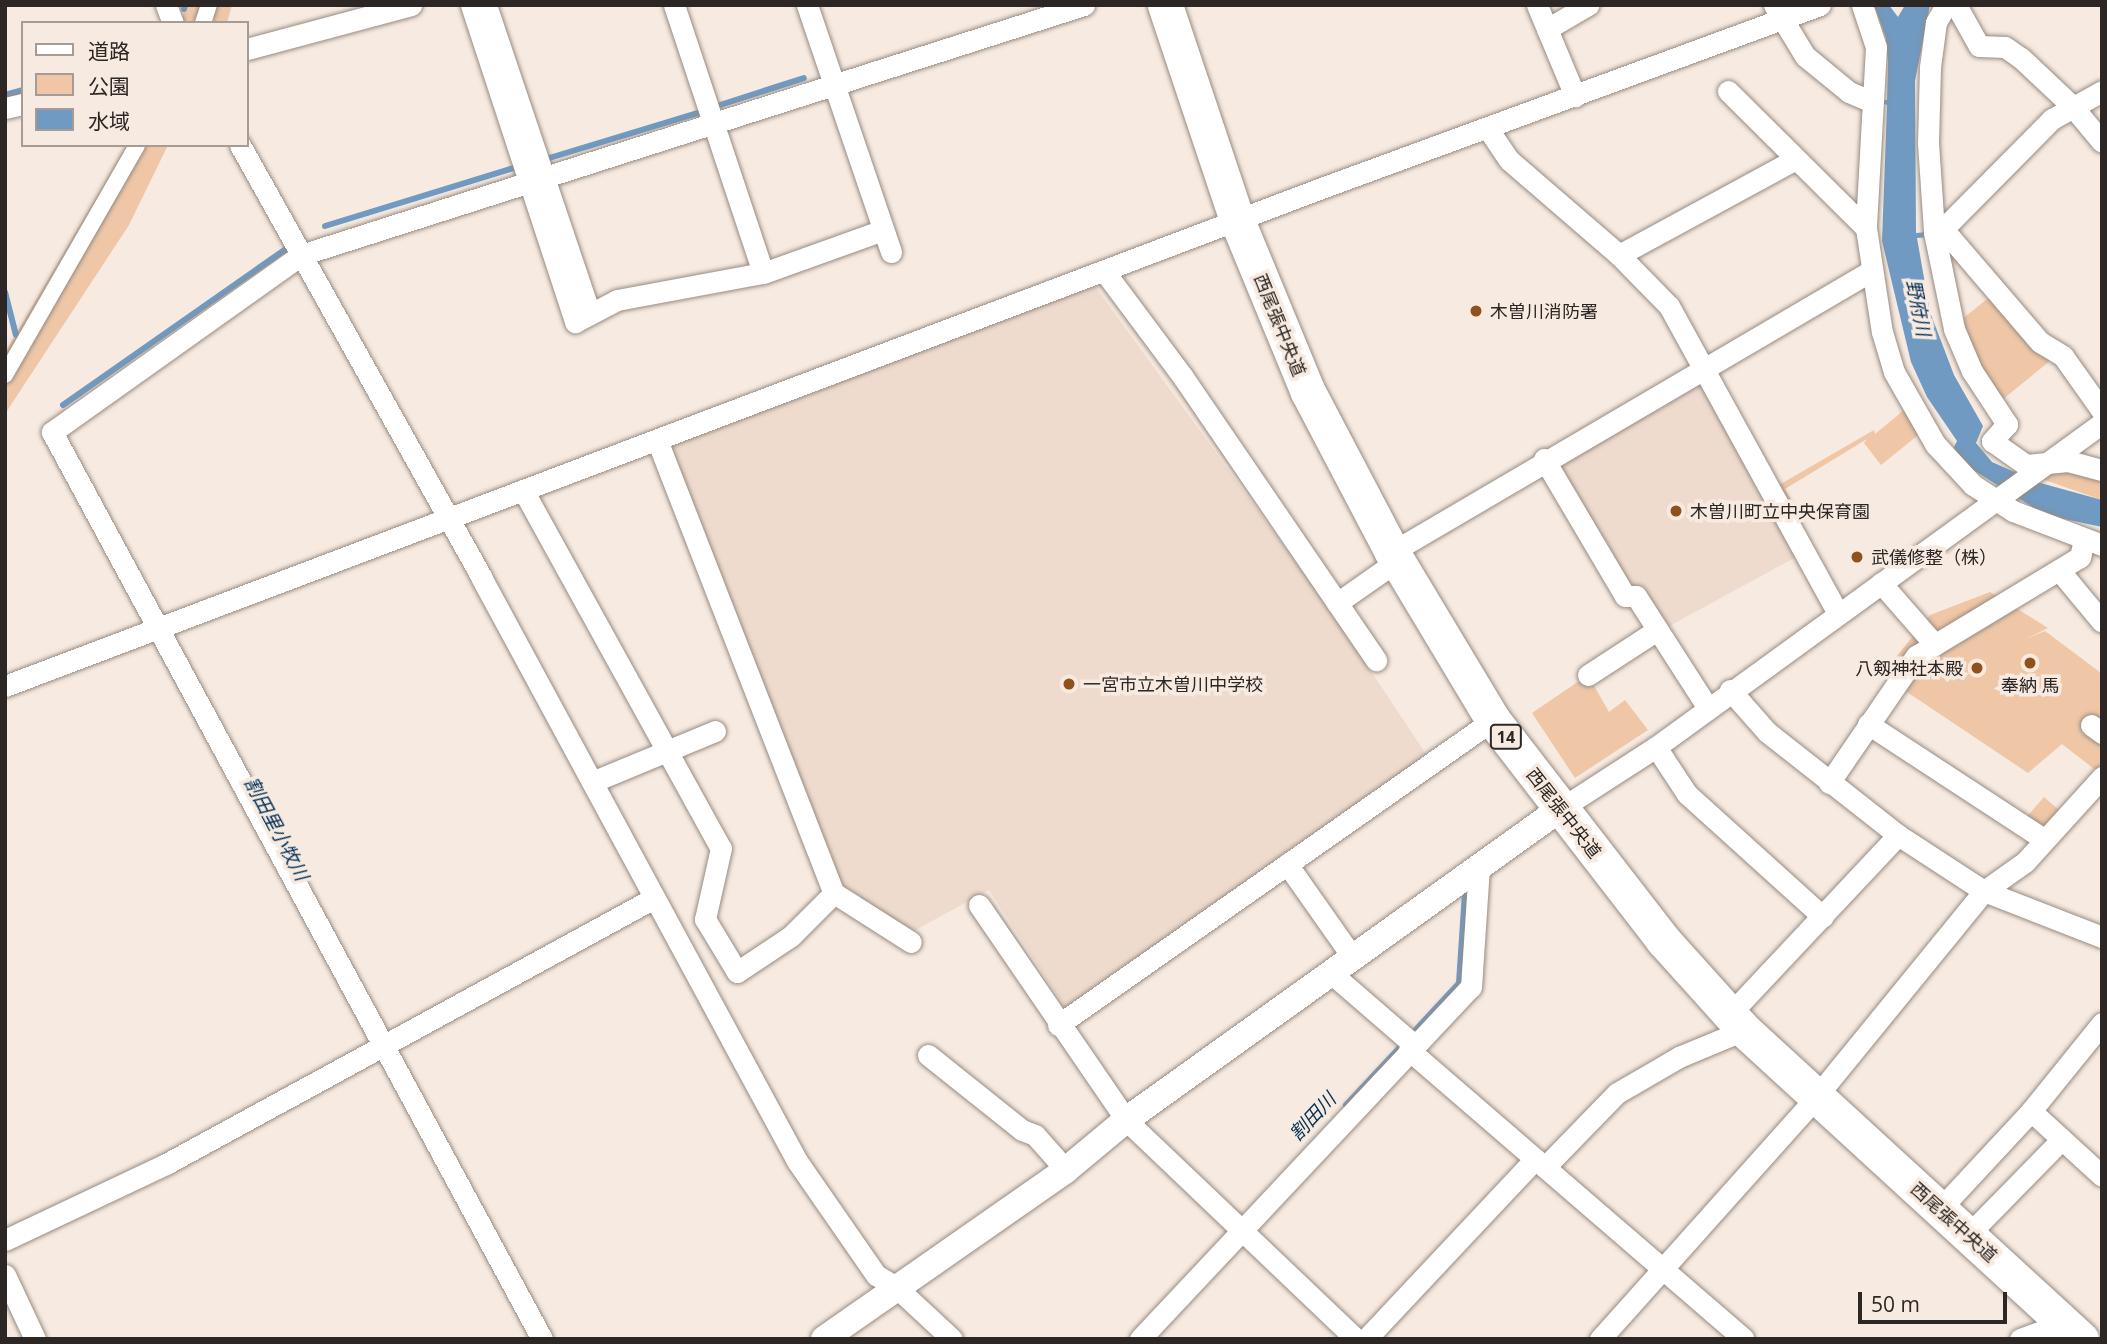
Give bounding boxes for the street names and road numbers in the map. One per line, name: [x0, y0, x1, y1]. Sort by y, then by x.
street label: 西尾張中央道: [1250, 271, 1310, 379]
road number: 14: [1488, 724, 1524, 750]
street label: 西尾張中央道: [1522, 764, 1606, 862]
street label: 西尾張中央道: [1907, 1178, 2001, 1266]

